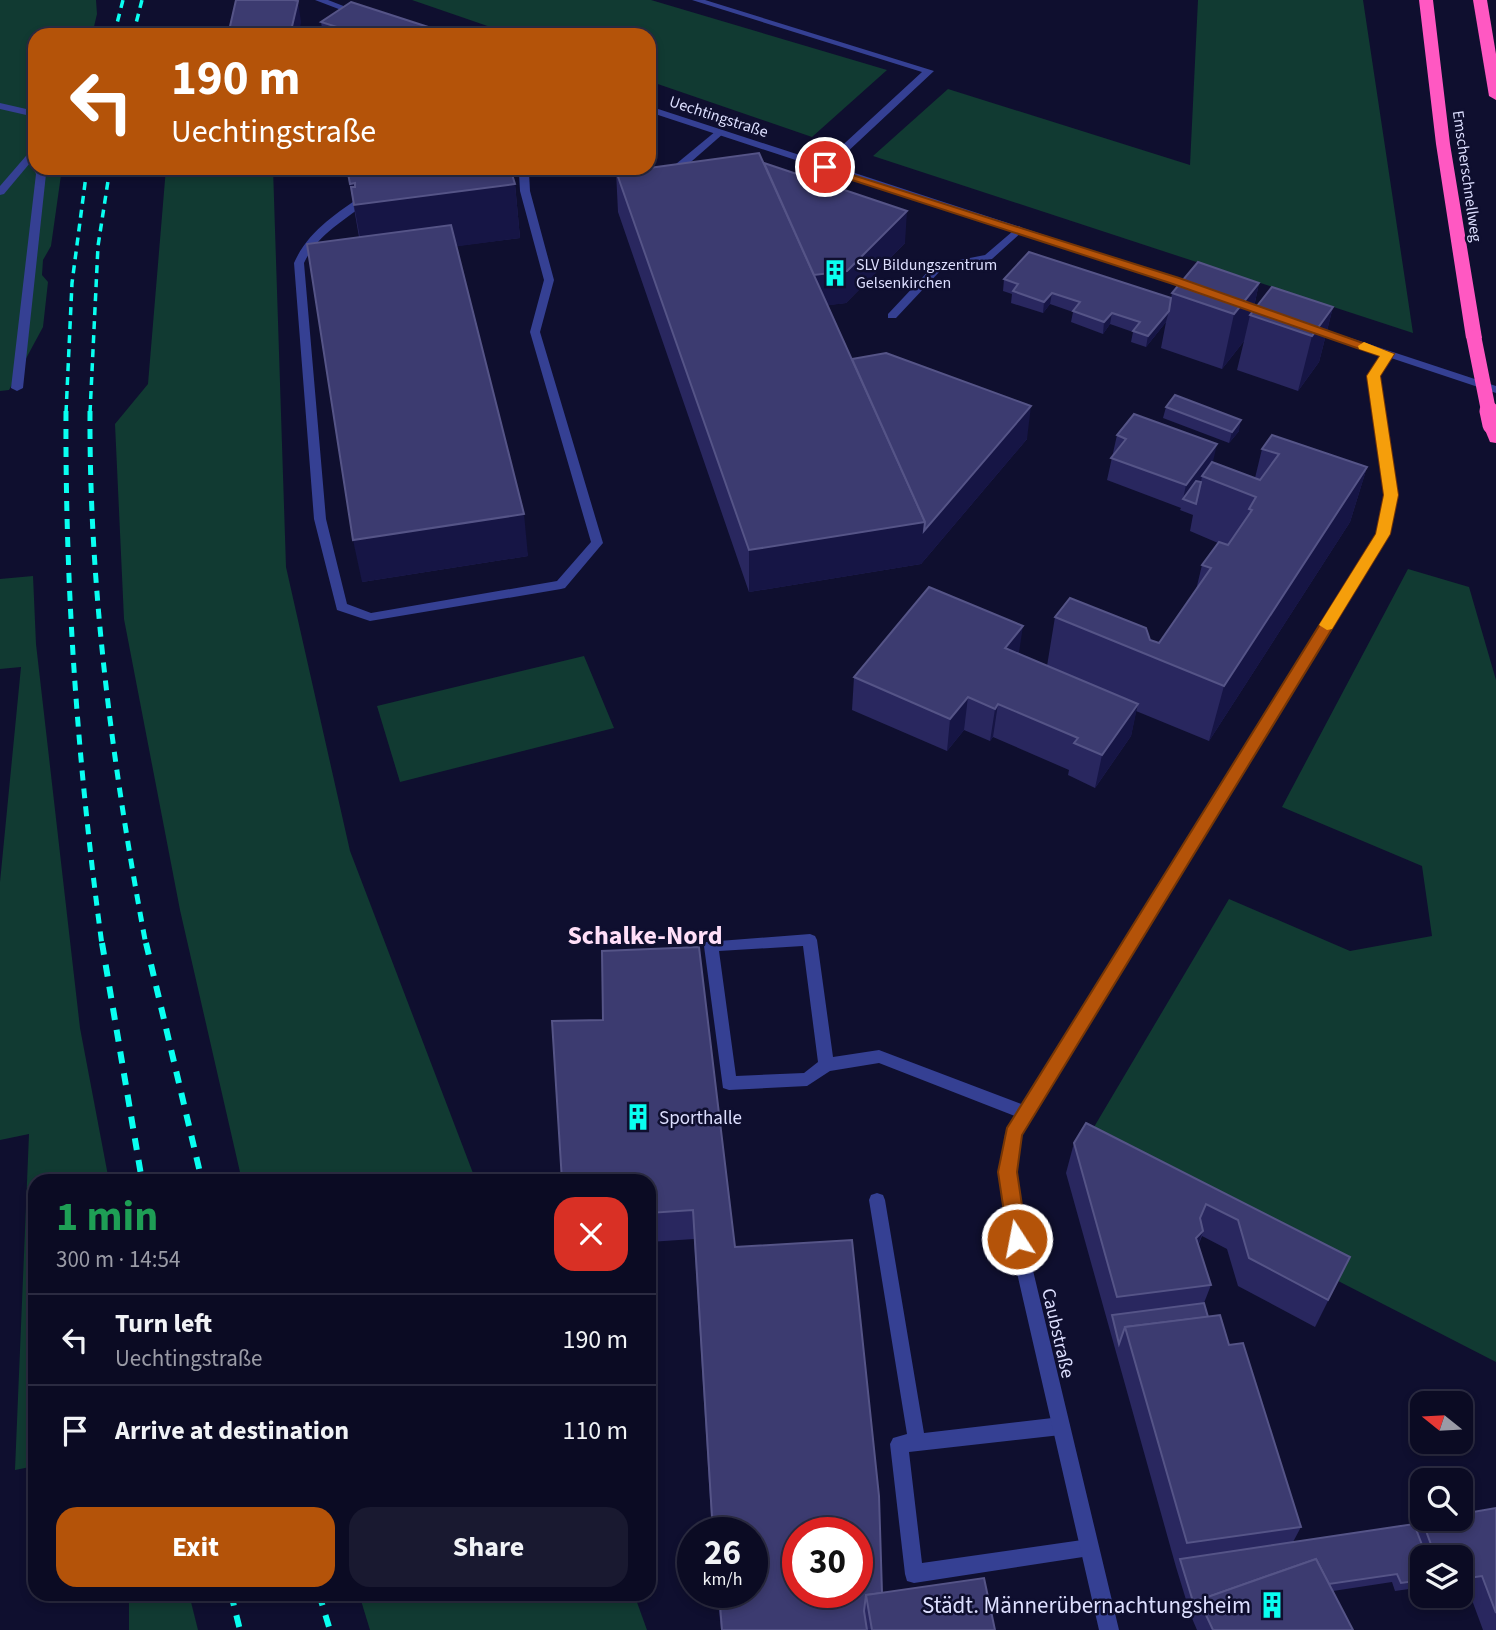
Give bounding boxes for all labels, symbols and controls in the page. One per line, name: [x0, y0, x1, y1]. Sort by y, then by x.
text: 190 m: [171, 44, 300, 114]
icon: left: [56, 56, 147, 147]
street label: Uechtingstraße: [666, 91, 771, 143]
text: Uechtingstraße: [171, 109, 376, 155]
street label: Emscherschnellweg: [1447, 109, 1487, 243]
pin: [795, 137, 855, 197]
icon: arrive: [806, 148, 844, 186]
place label: SLV Bildungszentrum Gelsenkirchen: [856, 254, 997, 294]
building icon: SLV Bildungszentrum Gelsenkirchen: [820, 258, 850, 288]
district label: Schalke-Nord: [567, 917, 723, 954]
building icon: Sporthalle: [623, 1102, 653, 1132]
place label: Sporthalle: [659, 1105, 742, 1132]
text: 1 min: [56, 1187, 158, 1247]
button: close: [554, 1197, 628, 1271]
position arrow: [980, 1202, 1054, 1276]
text: 300 m · 14:54: [56, 1243, 180, 1276]
street label: Caubstraße: [1034, 1286, 1081, 1381]
text: Turn left: [115, 1305, 212, 1342]
icon: left: [56, 1321, 94, 1359]
text: 190 m: [562, 1321, 628, 1358]
text: Uechtingstraße: [115, 1342, 262, 1375]
north arrow: [1410, 1391, 1474, 1454]
map controls: [1410, 1391, 1473, 1608]
icon: arrive: [56, 1412, 94, 1450]
text: Arrive at destination: [115, 1412, 349, 1449]
text: 110 m: [562, 1412, 628, 1449]
button: search: [1410, 1468, 1473, 1531]
button: Exit: [56, 1507, 335, 1587]
button: Share: [349, 1507, 628, 1587]
speed limit sign: 30: [782, 1517, 873, 1608]
text: 26: [704, 1528, 741, 1578]
button: layers: [1410, 1545, 1473, 1608]
text: km/h: [703, 1567, 742, 1592]
place label: Städt. Männerübernachtungsheim: [922, 1589, 1251, 1622]
building icon: Städt. Männerübernachtungsheim: [1257, 1590, 1287, 1620]

